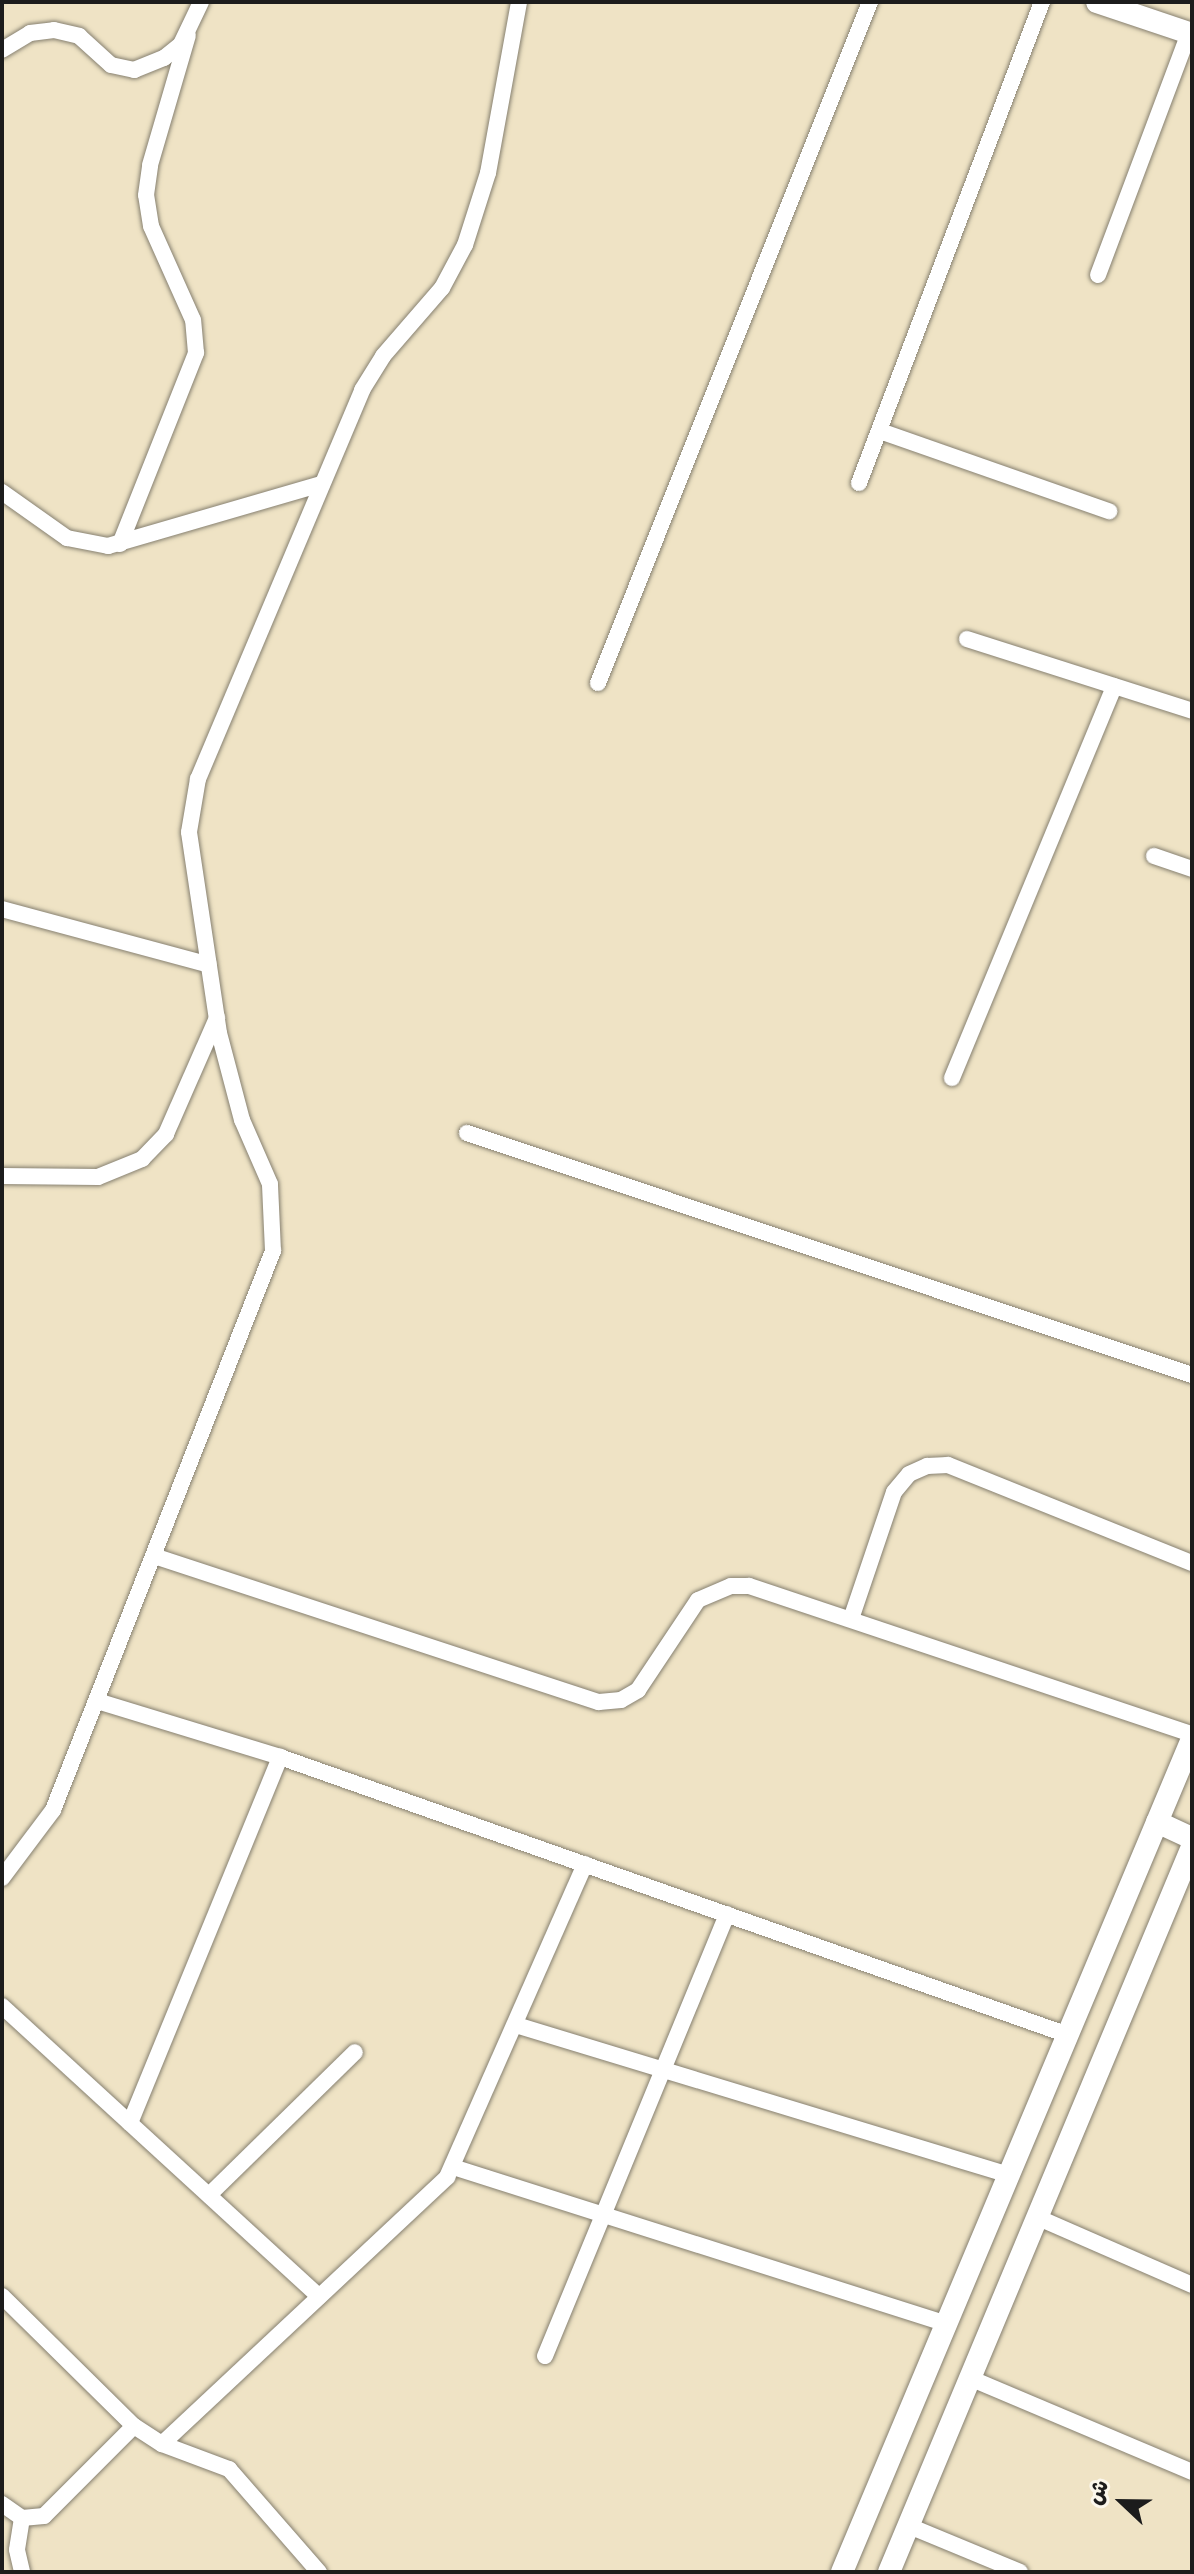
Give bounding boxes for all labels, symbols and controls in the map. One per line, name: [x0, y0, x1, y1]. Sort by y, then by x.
north arrow: [1082, 2462, 1162, 2542]
text: ش: [1079, 2475, 1120, 2511]

